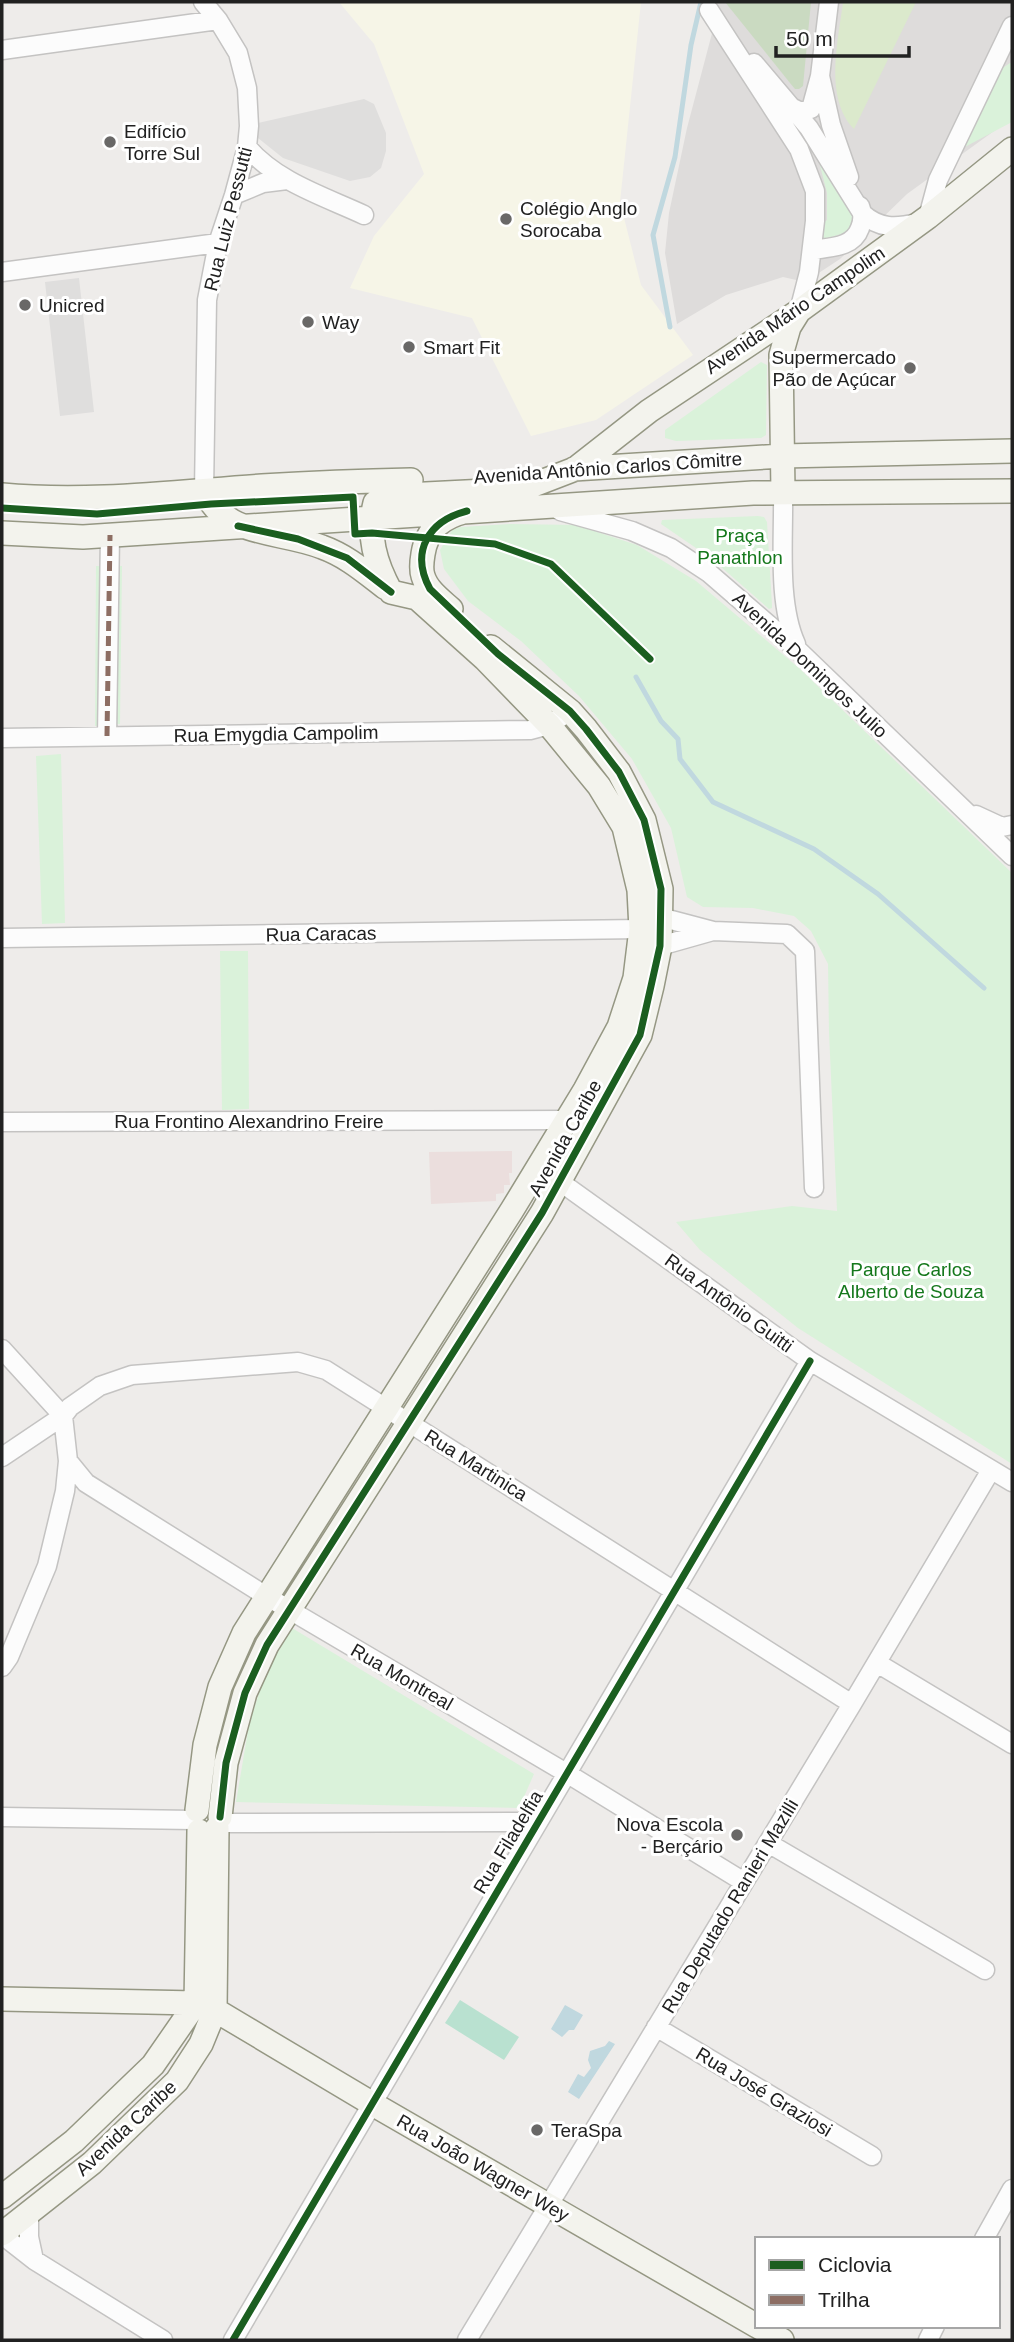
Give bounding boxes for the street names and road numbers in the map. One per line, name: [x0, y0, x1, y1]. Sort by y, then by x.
street label: Rua Luiz Pessutti: [200, 145, 256, 293]
street label: Avenida Mário Campolim: [701, 242, 889, 378]
street label: Avenida Antônio Carlos Cômitre: [473, 448, 743, 488]
street label: Avenida Domingos Julio: [728, 588, 892, 742]
street label: Rua Emygdia Campolim: [173, 722, 379, 746]
street label: Rua Caracas: [265, 923, 377, 945]
street label: Avenida Caribe: [524, 1076, 606, 1200]
street label: Rua Frontino Alexandrino Freire: [114, 1111, 384, 1132]
street label: Rua Antônio Guitti: [661, 1249, 797, 1357]
street label: Rua Martinica: [421, 1425, 532, 1505]
street label: Rua Montreal: [347, 1639, 457, 1715]
street label: Rua Filadelfia: [469, 1786, 547, 1897]
street label: Rua Deputado Ranieri Mazilli: [658, 1795, 802, 2017]
street label: Rua José Graziosi: [692, 2043, 836, 2141]
street label: Avenida Caribe: [71, 2076, 181, 2180]
street label: Rua João Wagner Wey: [393, 2110, 573, 2226]

